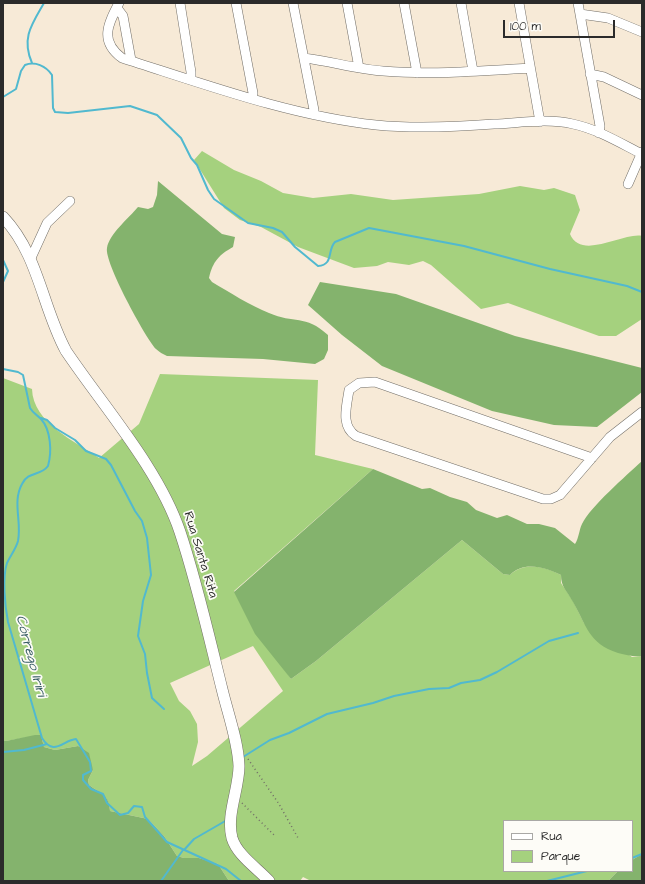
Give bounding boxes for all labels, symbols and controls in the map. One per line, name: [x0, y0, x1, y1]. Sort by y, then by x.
scale bar: [505, 12, 617, 38]
text: 100 m: [510, 18, 541, 35]
street label: Rua Santa Rita: [179, 510, 221, 600]
water label: Córrego Iriri: [11, 614, 49, 698]
legend: [503, 820, 633, 872]
text: Rua: [541, 828, 562, 845]
text: Parque: [541, 848, 580, 865]

